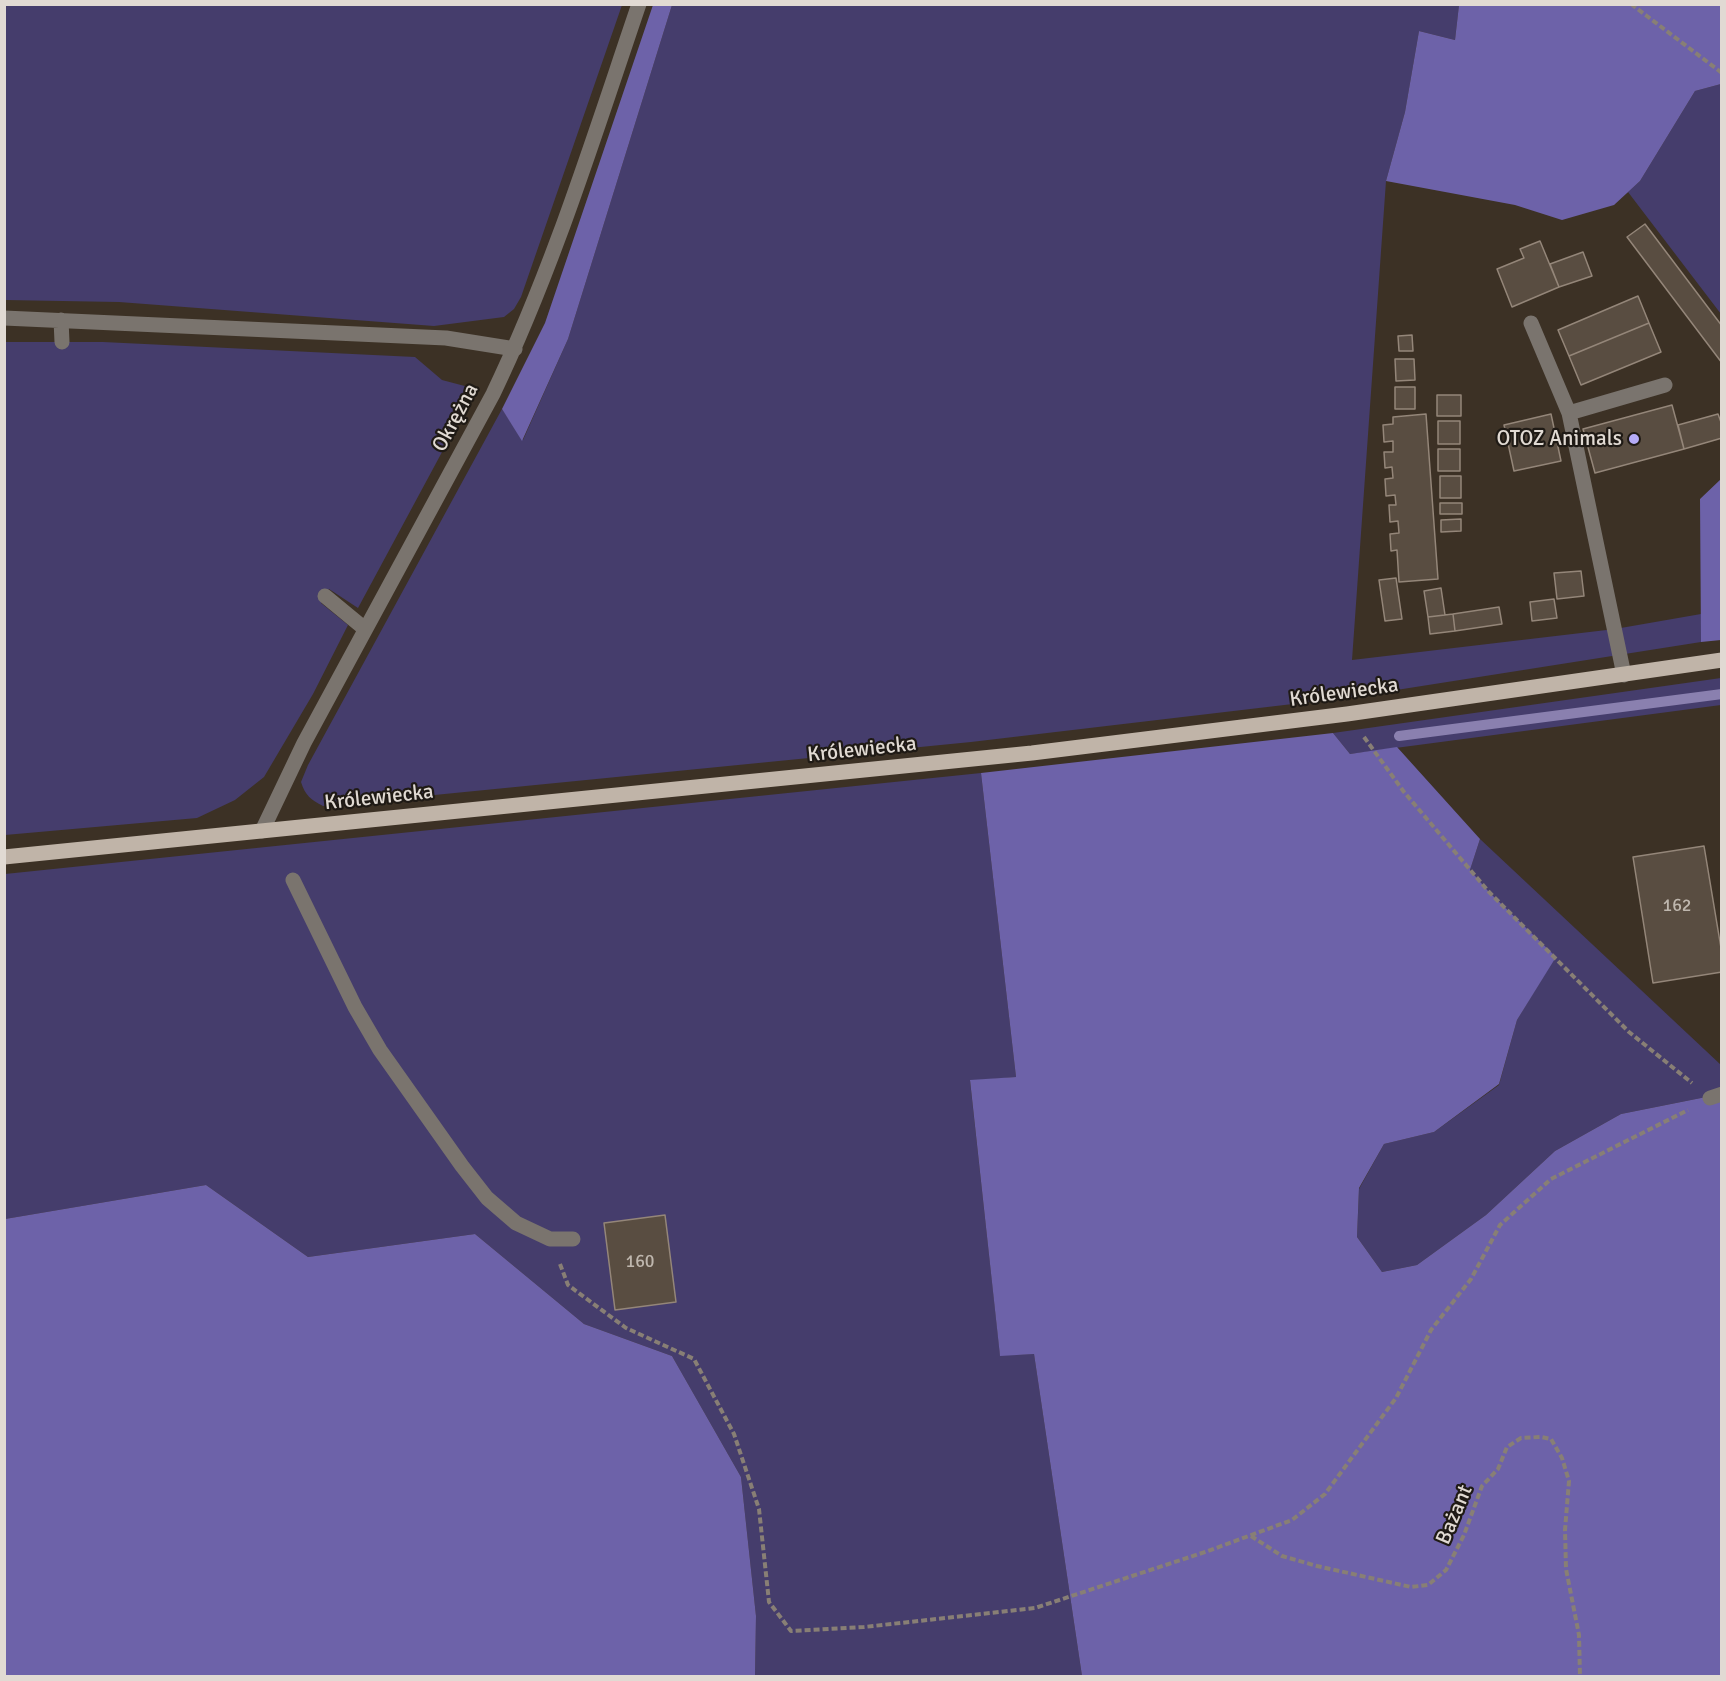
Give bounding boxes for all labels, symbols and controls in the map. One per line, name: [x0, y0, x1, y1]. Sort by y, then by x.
street label: Okrężna: [428, 380, 484, 456]
place label: OTOZ Animals: [1496, 426, 1622, 452]
marker: OTOZ Animals: [1627, 432, 1641, 446]
street label: Królewiecka: [1288, 673, 1400, 713]
street label: Królewiecka: [806, 732, 918, 768]
street label: Królewiecka: [323, 780, 435, 816]
house number: 162: [1662, 895, 1692, 917]
house number: 160: [625, 1251, 655, 1273]
street label: Bażant: [1431, 1481, 1479, 1549]

